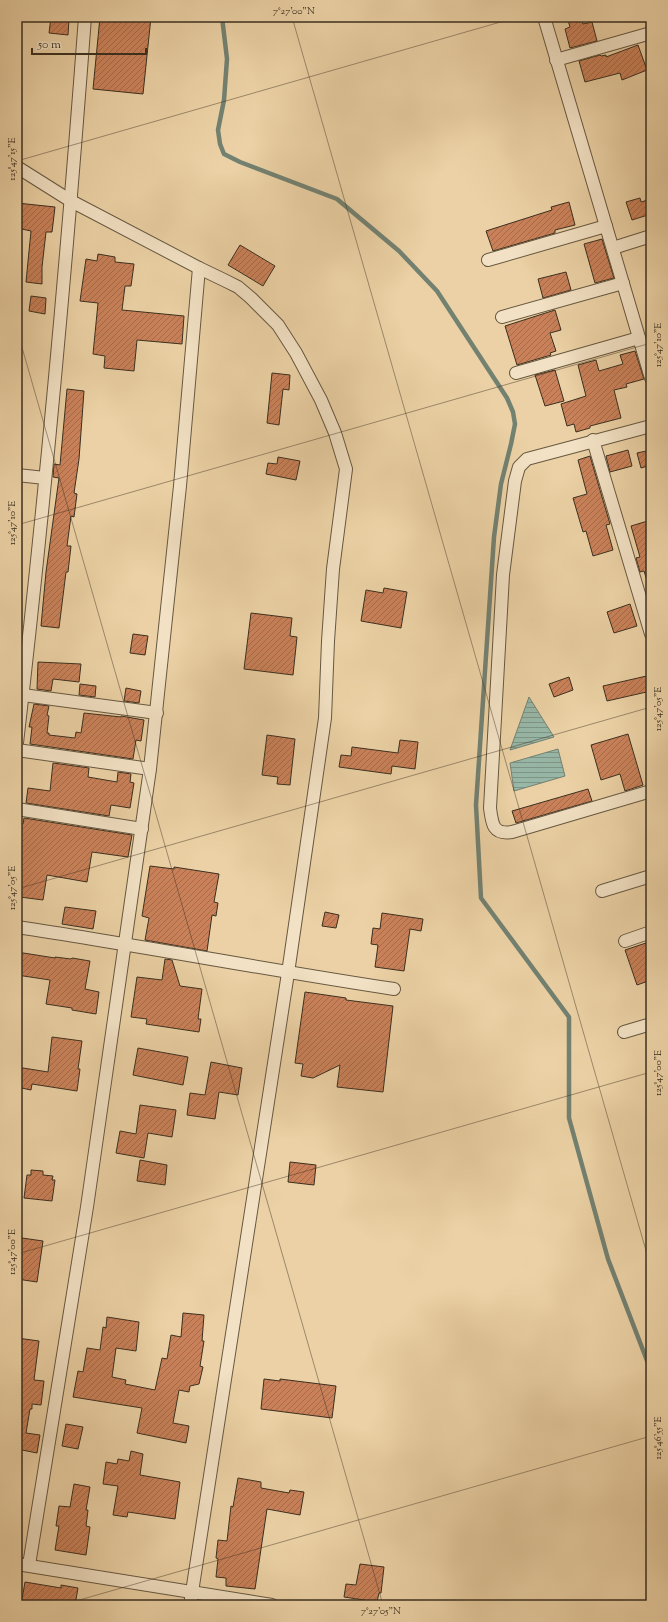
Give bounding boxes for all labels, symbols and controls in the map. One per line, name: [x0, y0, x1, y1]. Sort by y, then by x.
text: 7°27'00"N: [273, 4, 315, 19]
scale bar: [32, 30, 146, 56]
text: 50 m: [37, 36, 61, 54]
text: 125°47'15"E: [5, 137, 20, 181]
text: 125°47'10"E: [651, 323, 666, 367]
text: 125°47'10"E: [5, 501, 20, 545]
text: 125°47'05"E: [651, 687, 666, 731]
text: 125°47'05"E: [5, 866, 20, 910]
text: 125°47'00"E: [651, 1050, 666, 1096]
text: 125°47'00"E: [5, 1229, 20, 1275]
text: 125°46'55"E: [651, 1416, 666, 1460]
text: 7°27'05"N: [361, 1604, 401, 1619]

